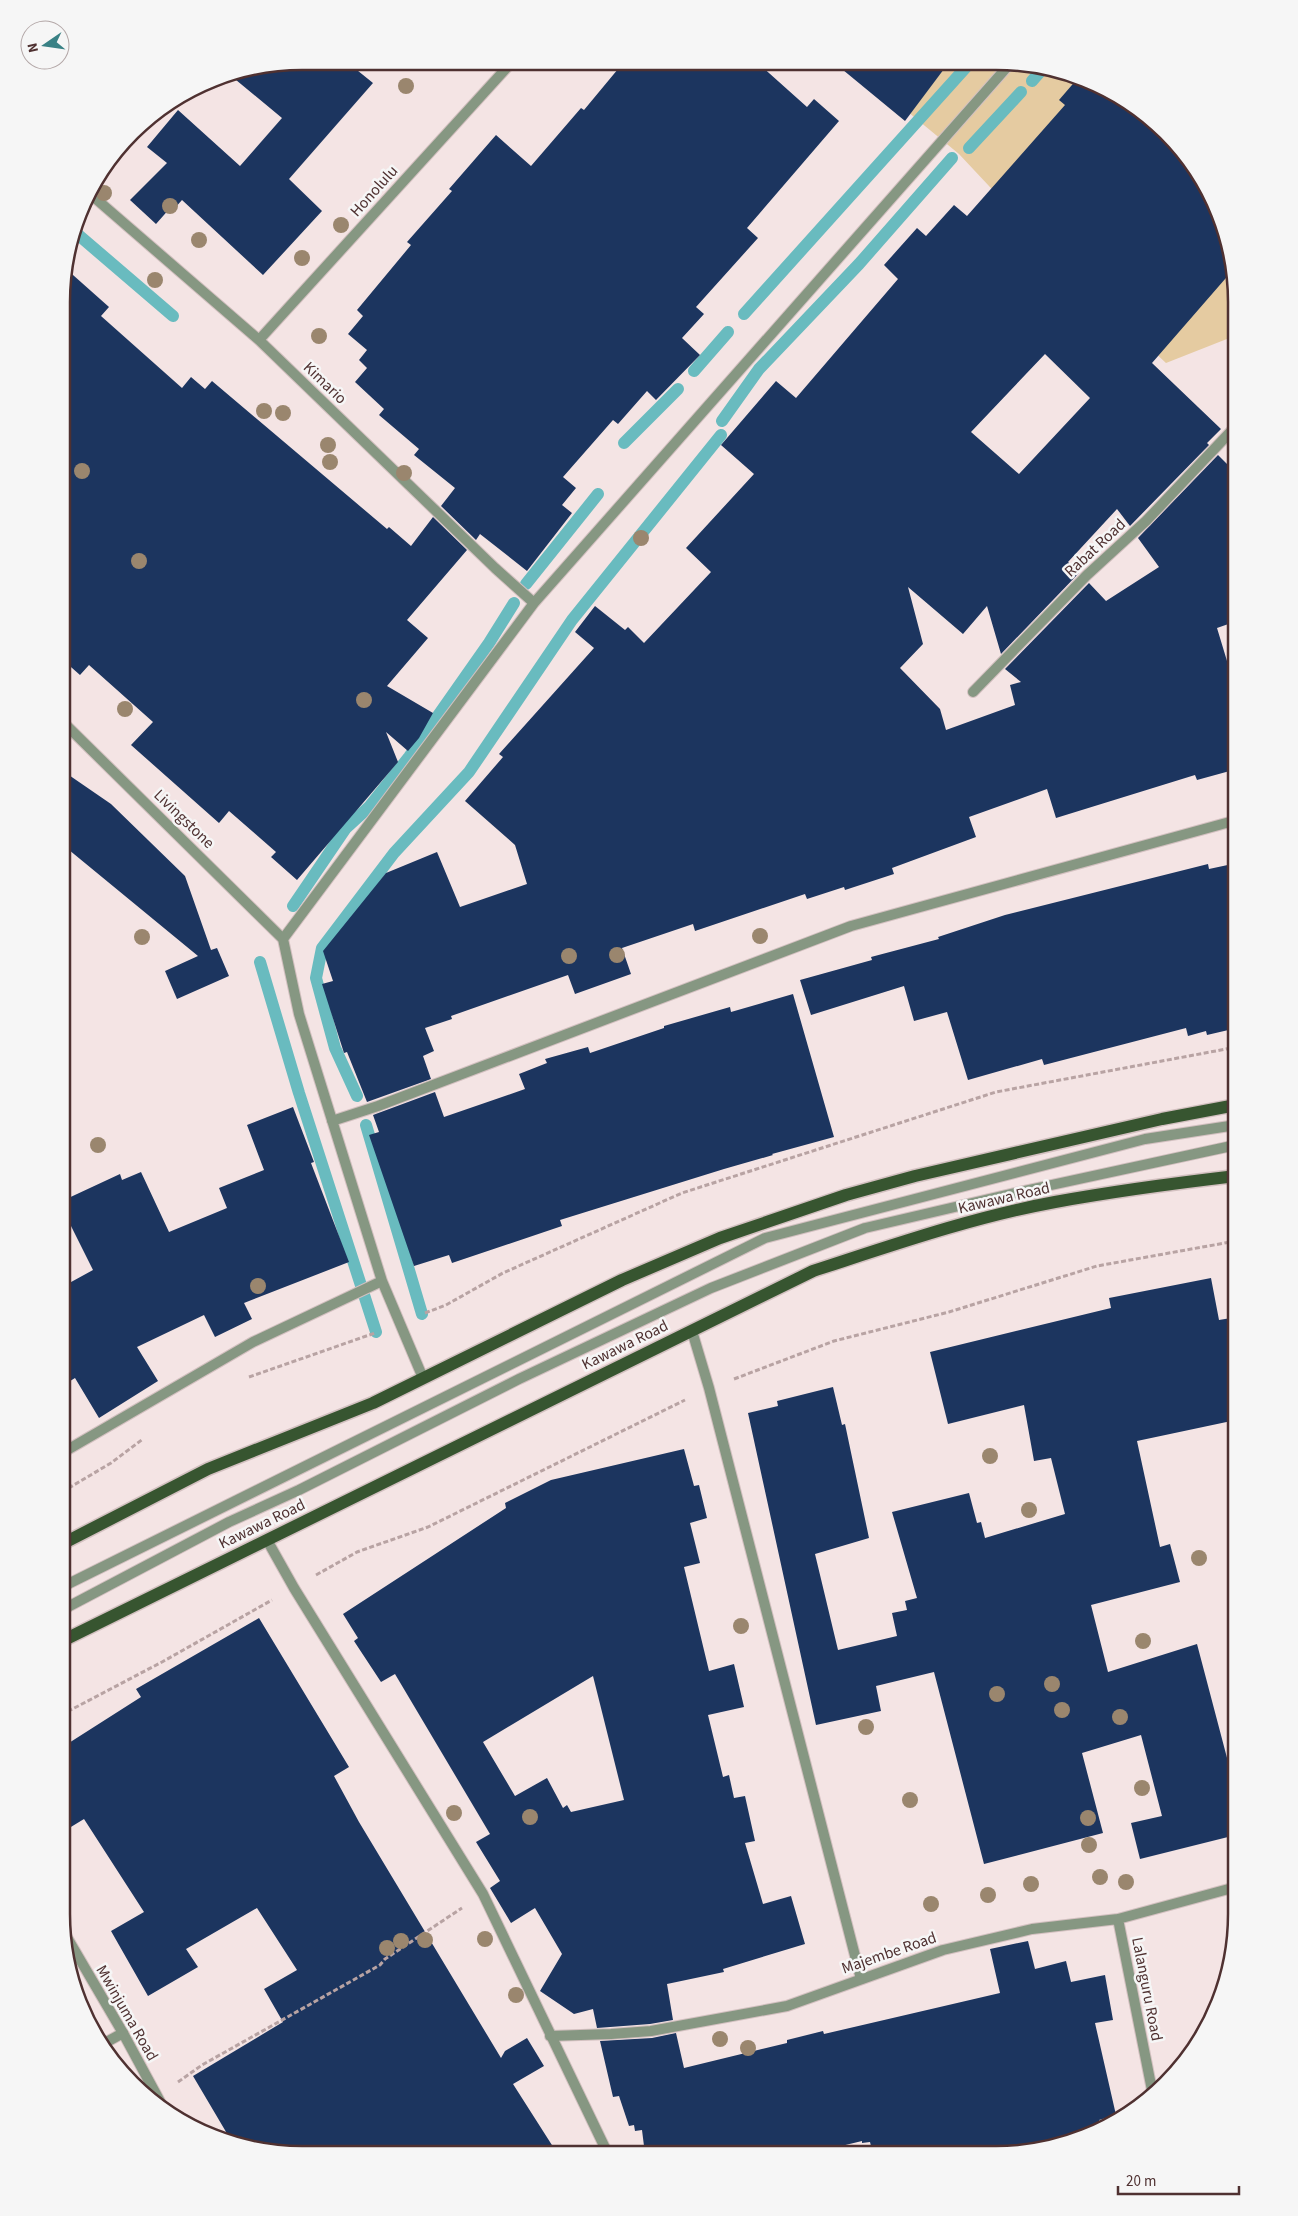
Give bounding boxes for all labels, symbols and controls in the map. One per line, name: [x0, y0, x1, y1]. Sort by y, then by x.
north arrow: [20, 20, 70, 70]
text: N: [23, 41, 44, 54]
street label: Honolulu: [345, 161, 403, 221]
street label: Kimario: [298, 357, 352, 409]
street label: Rabat Road: [1060, 514, 1130, 582]
street label: Livingstone: [149, 784, 219, 854]
street label: Kawawa Road: [956, 1177, 1052, 1219]
street label: Kawawa Road: [578, 1315, 672, 1375]
street label: Kawawa Road: [215, 1494, 309, 1554]
street label: Majembe Road: [839, 1926, 939, 1980]
street label: Lalanguru Road: [1126, 1935, 1168, 2043]
street label: Mwinjuma Road: [91, 1961, 163, 2065]
scale bar: [1118, 2164, 1239, 2196]
text: 20 m: [1126, 2171, 1156, 2192]

